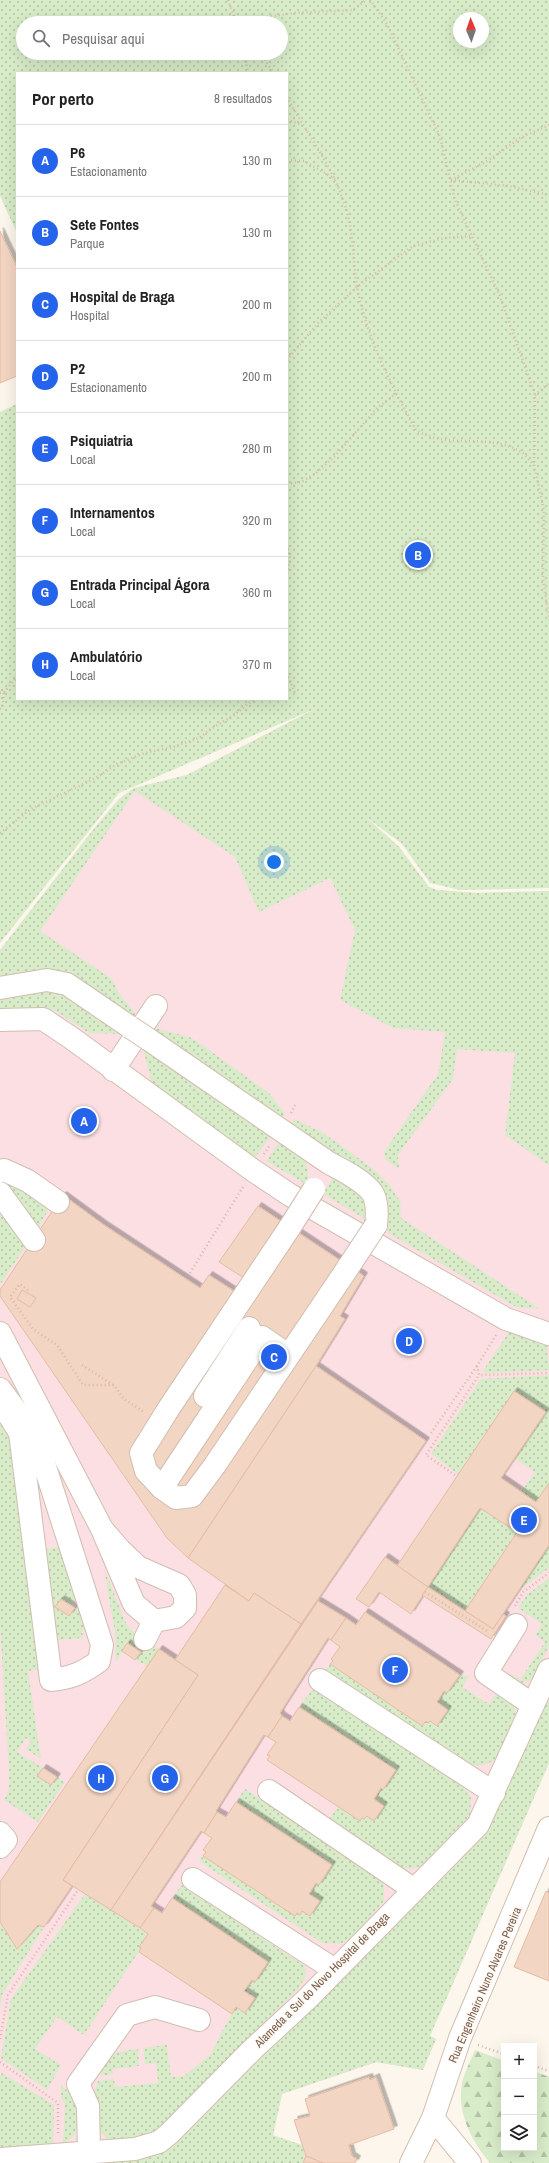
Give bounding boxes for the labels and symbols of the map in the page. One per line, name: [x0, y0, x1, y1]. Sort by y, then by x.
north arrow: [453, 12, 489, 48]
pin: B: [405, 540, 431, 570]
your location: [264, 852, 284, 872]
pin: A: [71, 1106, 97, 1136]
pin: D: [396, 1326, 422, 1356]
pin: C: [261, 1342, 287, 1372]
pin: E: [511, 1505, 537, 1535]
pin: F: [382, 1655, 408, 1685]
pin: H: [88, 1763, 114, 1793]
pin: G: [152, 1763, 178, 1793]
street label: Rua Engenheiro Nuno Alvares Pereira: [445, 1904, 525, 2065]
street label: Alameda a Sul do Novo Hospital de Braga: [250, 1909, 393, 2052]

